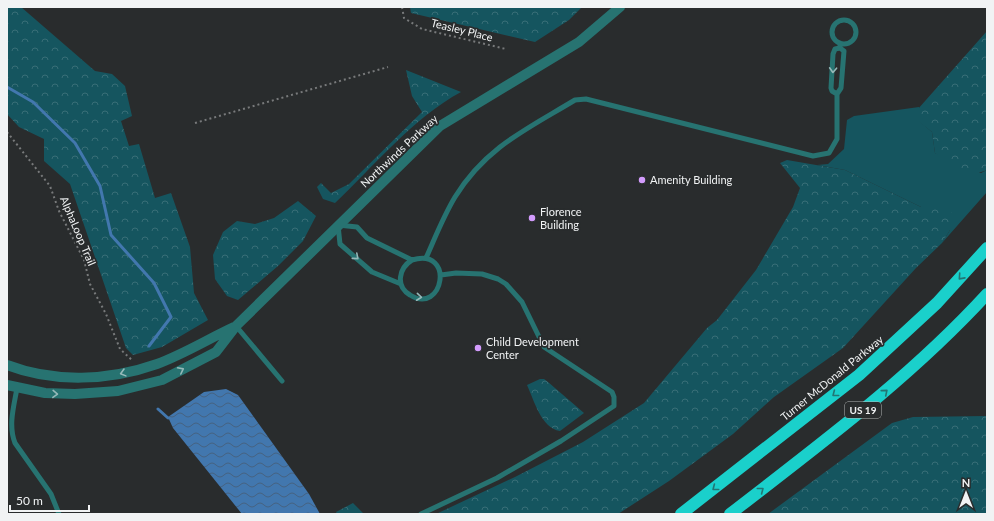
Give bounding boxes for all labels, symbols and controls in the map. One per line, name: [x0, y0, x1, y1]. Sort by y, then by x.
street label: Teasley Place: [430, 16, 495, 44]
one-way arrow: [828, 67, 837, 73]
street label: Northwinds Parkway: [357, 111, 440, 190]
place label: Amenity Building: [650, 173, 733, 186]
marker: Amenity Building: [637, 175, 647, 185]
street label: AlphaLoop Trail: [58, 194, 99, 267]
place label: Florence Building: [540, 205, 582, 231]
marker: Florence Building: [527, 213, 537, 223]
one-way arrow: [351, 253, 359, 260]
one-way arrow: [959, 272, 966, 279]
one-way arrow: [416, 292, 422, 301]
street label: Turner McDonald Parkway: [778, 332, 886, 423]
place label: Child Development Center: [486, 335, 579, 361]
marker: Child Development Center: [473, 343, 483, 353]
one-way arrow: [177, 367, 185, 375]
one-way arrow: [120, 368, 127, 377]
one-way arrow: [52, 389, 58, 398]
one-way arrow: [833, 389, 840, 396]
one-way arrow: [880, 390, 888, 397]
road number: US 19: [845, 402, 881, 418]
north arrow: [946, 473, 986, 513]
text: N: [962, 476, 970, 489]
one-way arrow: [712, 483, 719, 490]
scale bar: [10, 487, 89, 513]
one-way arrow: [756, 488, 763, 495]
text: 50 m: [16, 493, 43, 508]

